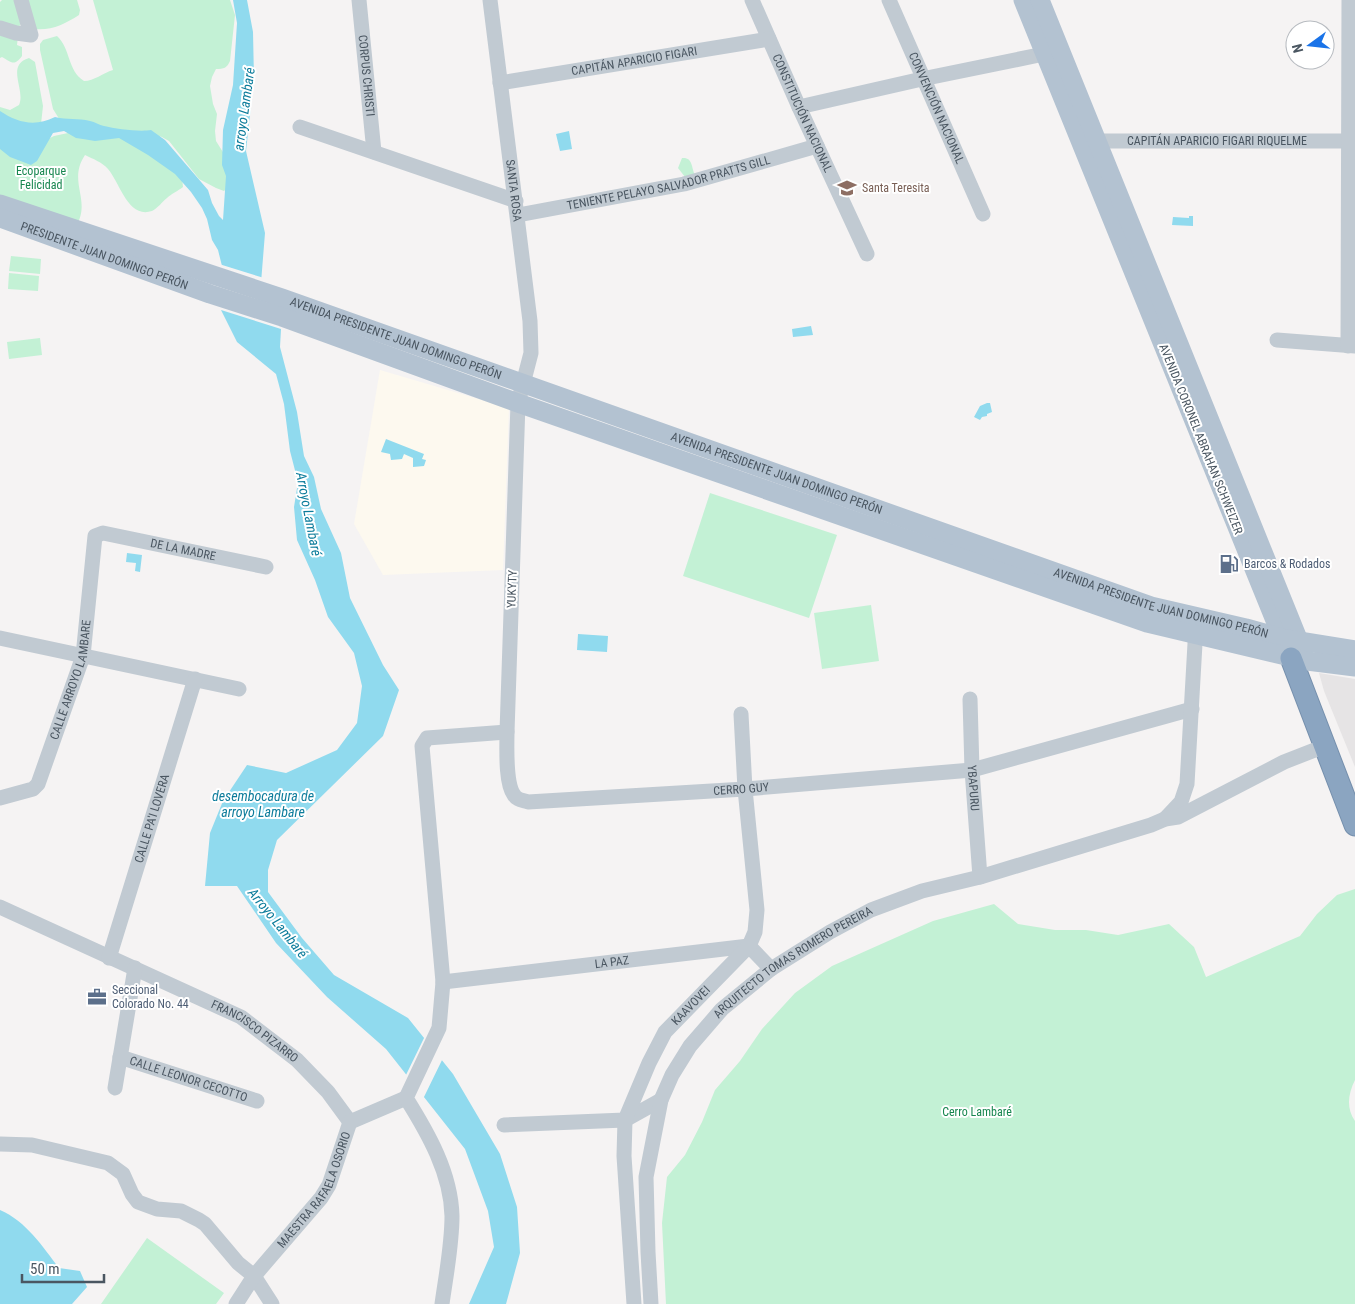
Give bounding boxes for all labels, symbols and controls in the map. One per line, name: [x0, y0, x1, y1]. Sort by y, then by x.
north arrow: [1285, 20, 1335, 70]
street label: CORPUS CHRISTI: [355, 34, 377, 117]
text: N: [1289, 42, 1306, 55]
street label: CAPITÁN APARICIO FIGARI: [570, 44, 698, 78]
street label: CONVENCIÓN NACIONAL: [906, 50, 967, 166]
street label: CONSTITUCIÓN NACIONAL: [770, 52, 835, 175]
water label: arroyo Lambaré: [230, 66, 258, 152]
street label: CAPITÁN APARICIO FIGARI RIQUELME: [1127, 133, 1307, 148]
street label: TENIENTE PELAYO SALVADOR PRATTS GILL: [566, 153, 772, 213]
street label: SANTA ROSA: [503, 159, 525, 223]
park label: Ecoparque Felicidad: [16, 164, 66, 192]
school or university icon: Santa Teresita: [836, 177, 858, 199]
place label: Santa Teresita: [862, 181, 930, 195]
street label: PRESIDENTE JUAN DOMINGO PERÓN: [19, 219, 190, 293]
street label: AVENIDA PRESIDENTE JUAN DOMINGO PERÓN: [288, 294, 503, 382]
street label: AVENIDA CORONEL ABRAHAN SCHWEIZER: [1156, 342, 1246, 537]
street label: AVENIDA PRESIDENTE JUAN DOMINGO PERÓN: [669, 429, 884, 517]
water label: Arroyo Lambaré: [293, 470, 325, 558]
street label: DE LA MADRE: [149, 536, 217, 563]
fuel station icon: Barcos & Rodados: [1218, 553, 1240, 575]
place label: Barcos & Rodados: [1244, 557, 1330, 571]
street label: AVENIDA PRESIDENTE JUAN DOMINGO PERÓN: [1052, 565, 1270, 641]
street label: YUKYTY: [504, 569, 520, 608]
street label: CALLE ARROYO LAMBARE: [47, 619, 94, 741]
street label: YBAPURU: [965, 765, 982, 812]
street label: CALLE PA'I LOVERA: [132, 772, 172, 865]
street label: CERRO GUY: [713, 780, 770, 798]
water label: desembocadura de arroyo Lambare: [212, 788, 314, 820]
water label: Arroyo Lambaré: [244, 884, 311, 962]
street label: ARQUITECTO TOMAS ROMERO PEREIRA: [710, 904, 875, 1021]
street label: LA PAZ: [594, 953, 630, 971]
place label: Seccional Colorado No. 44: [112, 983, 189, 1011]
street label: KAAVOVEI: [669, 983, 713, 1028]
office icon: Seccional Colorado No. 44: [86, 986, 108, 1008]
street label: FRANCISCO PIZARRO: [209, 997, 301, 1065]
street label: CALLE LEONOR CECOTTO: [128, 1054, 249, 1104]
park label: Cerro Lambaré: [942, 1105, 1012, 1119]
street label: MAESTRA RAFAELA OSORIO: [274, 1130, 353, 1251]
scale bar: [22, 1252, 105, 1284]
text: 50 m: [30, 1260, 60, 1278]

